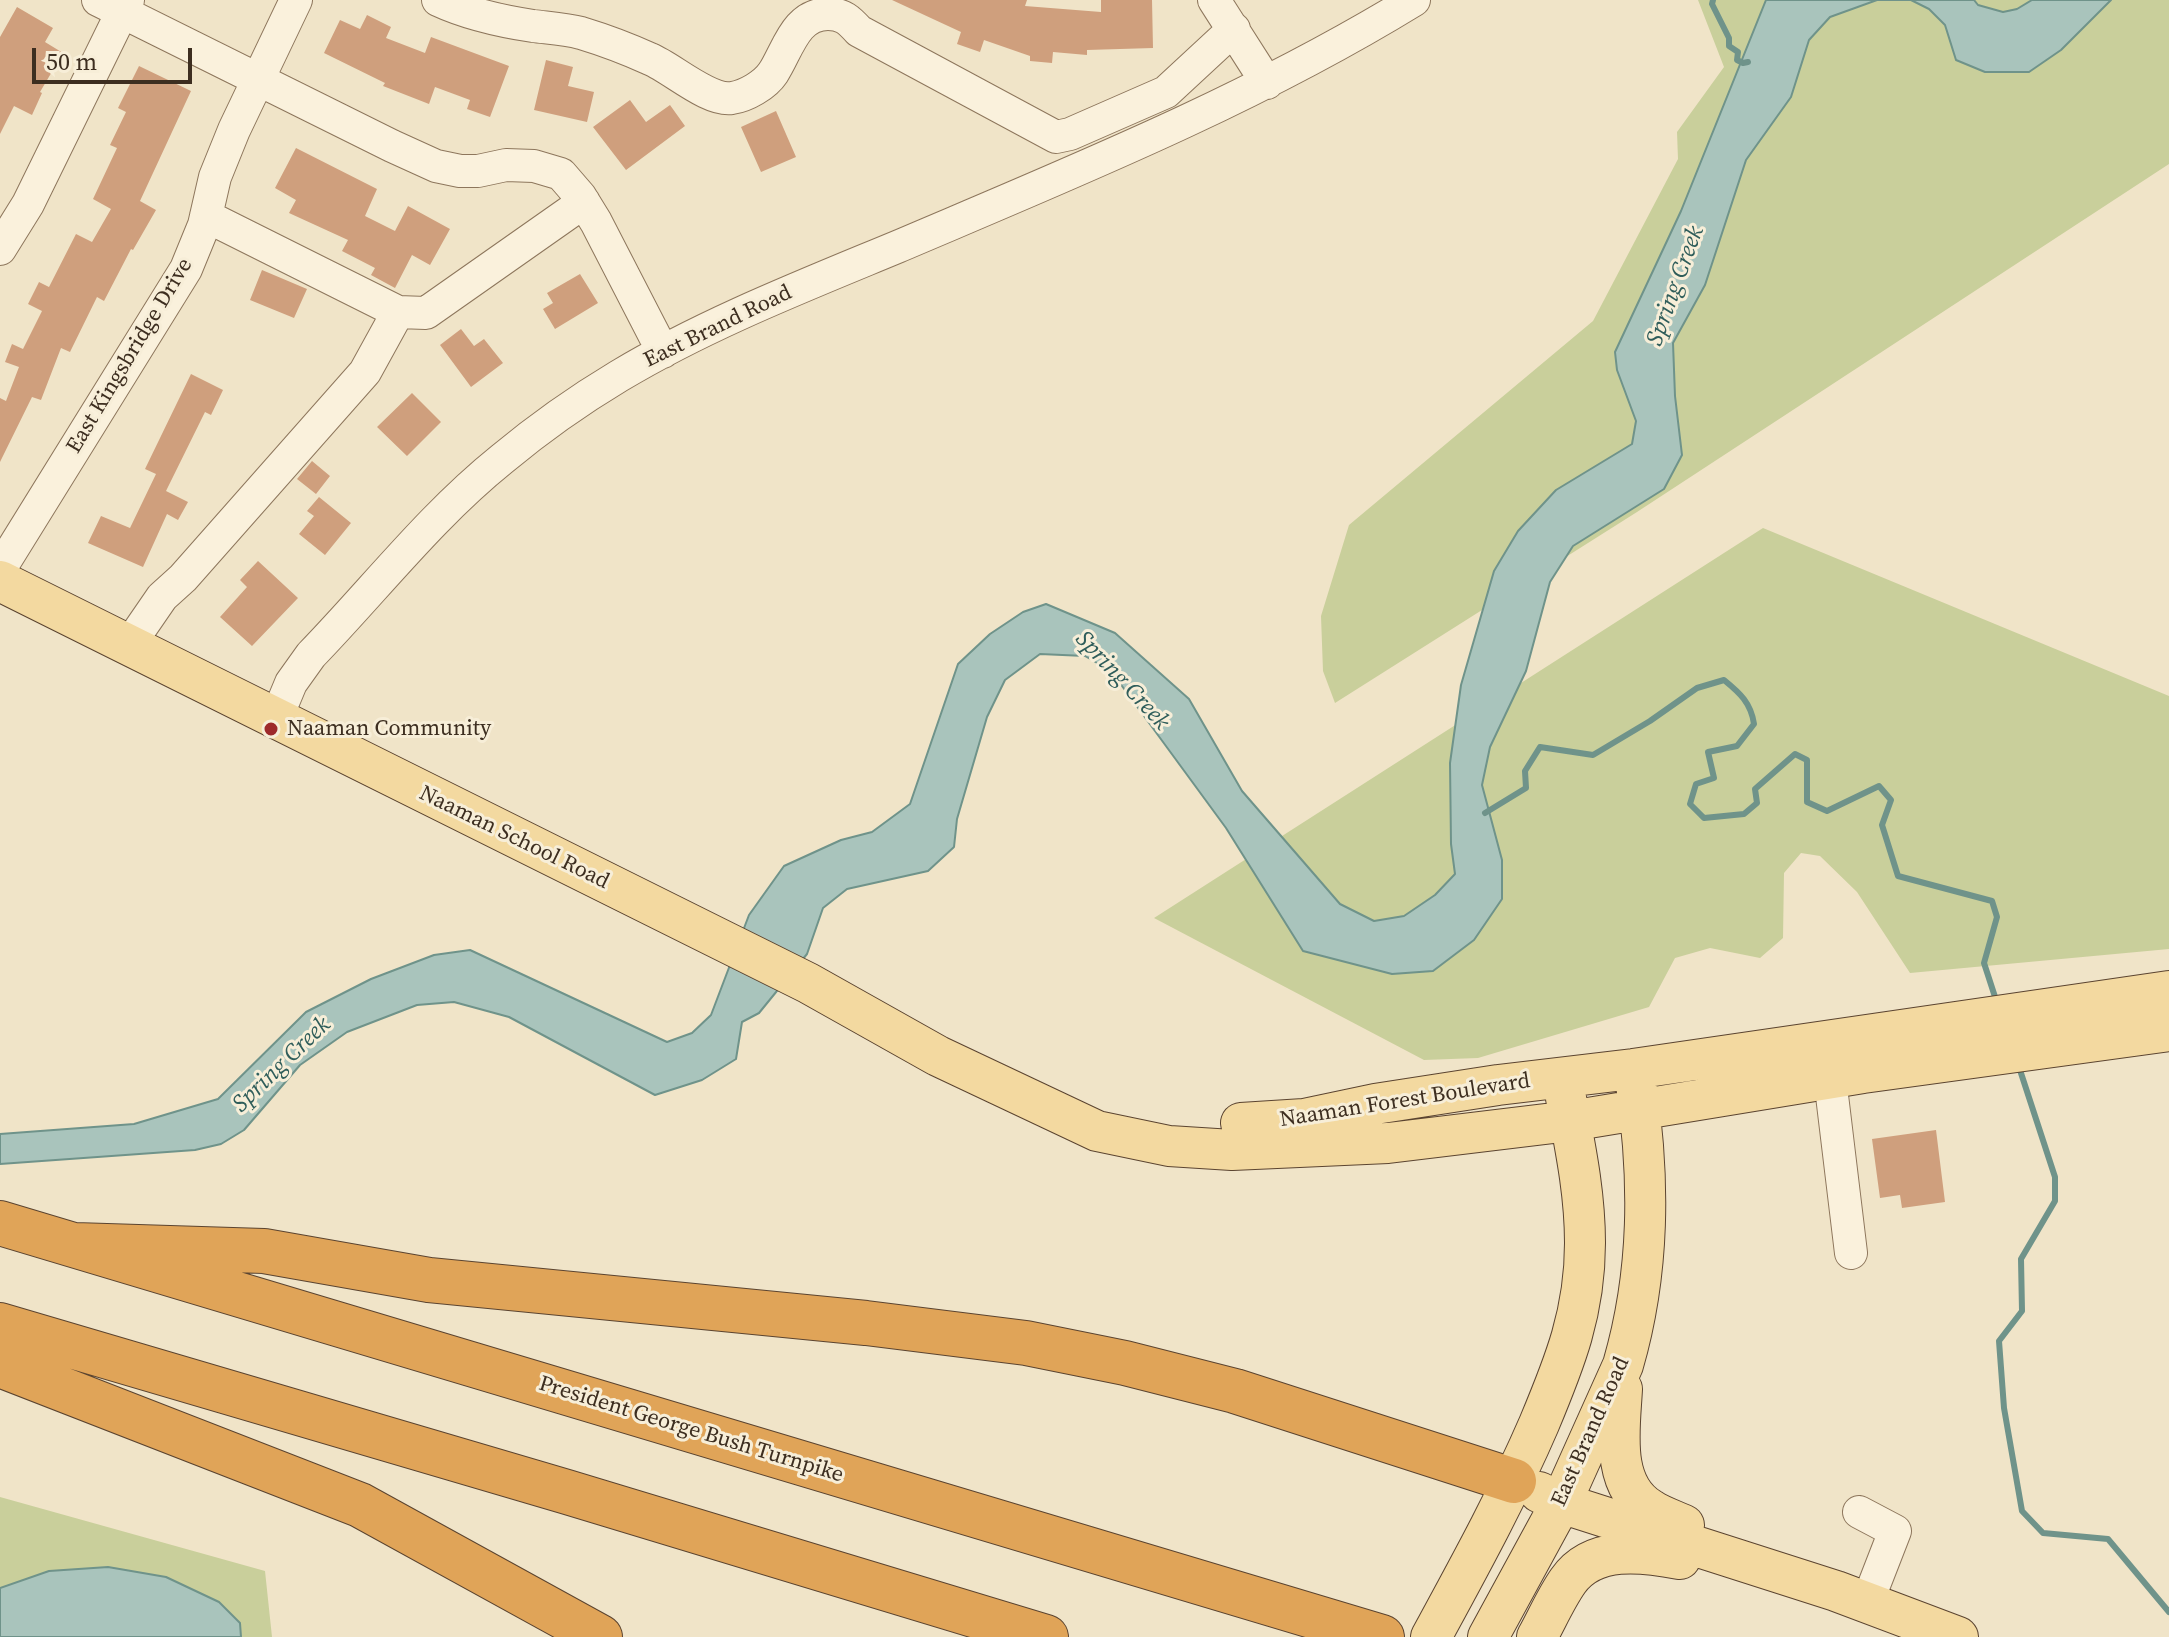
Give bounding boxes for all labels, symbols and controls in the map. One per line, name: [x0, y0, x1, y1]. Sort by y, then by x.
scale bar: [36, 32, 196, 82]
text: 50 m: [46, 45, 97, 78]
water label: Spring Creek: [1641, 222, 1711, 350]
street label: East Kingsbridge Drive: [61, 254, 199, 458]
street label: East Brand Road: [640, 280, 796, 374]
water label: Spring Creek: [1069, 625, 1175, 737]
place label: Naaman Community: [287, 716, 491, 742]
marker: Naaman Community: [262, 720, 280, 738]
street label: Naaman School Road: [415, 781, 613, 895]
water label: Spring Creek: [227, 1011, 337, 1119]
street label: Naaman Forest Boulevard: [1278, 1068, 1532, 1134]
street label: East Brand Road: [1546, 1353, 1636, 1511]
street label: President George Bush Turnpike: [535, 1371, 847, 1489]

